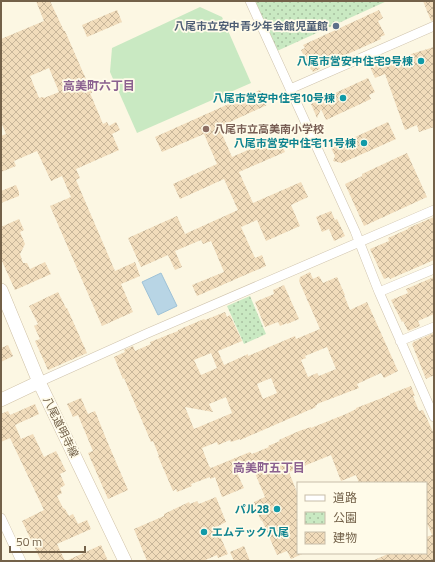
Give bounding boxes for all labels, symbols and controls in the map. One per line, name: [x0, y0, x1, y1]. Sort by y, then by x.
place label: 八尾市立安中青少年会館児童館: [174, 18, 328, 34]
marker: 八尾市立安中青少年会館児童館: [331, 21, 341, 31]
place label: 八尾市営安中住宅9号棟: [297, 53, 413, 69]
marker: 八尾市営安中住宅9号棟: [416, 56, 426, 66]
district label: 高美町六丁目: [63, 76, 135, 95]
place label: 八尾市営安中住宅10号棟: [213, 90, 335, 106]
marker: 八尾市営安中住宅10号棟: [338, 93, 348, 103]
place label: 八尾市立高美南小学校: [214, 121, 324, 137]
marker: 八尾市立高美南小学校: [201, 124, 211, 134]
place label: 八尾市営安中住宅11号棟: [234, 135, 356, 151]
marker: 八尾市営安中住宅11号棟: [359, 138, 369, 148]
street label: 八尾道明寺線: [39, 394, 83, 460]
district label: 高美町五丁目: [233, 458, 305, 477]
legend: [297, 482, 427, 554]
text: 道路: [333, 488, 357, 507]
place label: パル28: [235, 501, 269, 517]
marker: パル28: [272, 504, 282, 514]
text: 公園: [333, 508, 357, 527]
place label: エムテック八尾: [212, 524, 289, 540]
marker: エムテック八尾: [199, 527, 209, 537]
scale bar: [10, 528, 85, 554]
text: 建物: [333, 528, 357, 547]
text: 50 m: [16, 532, 42, 551]

